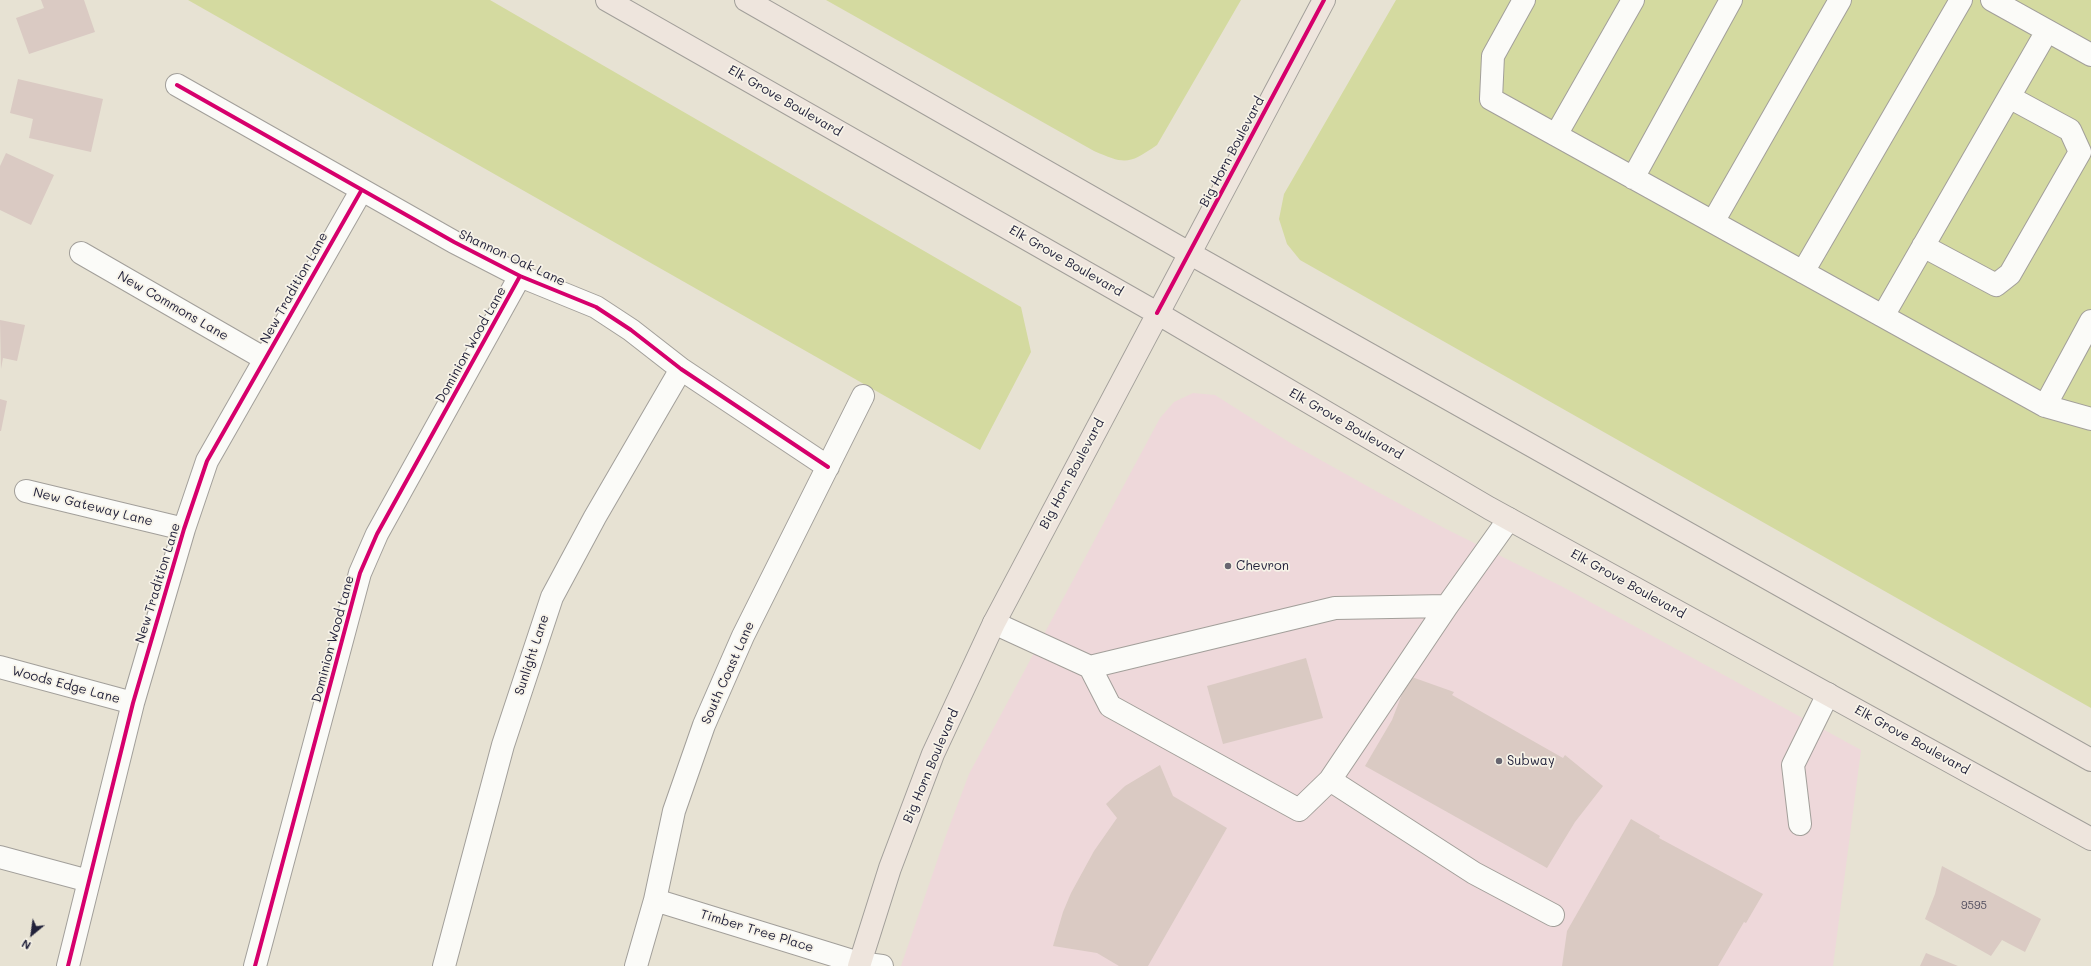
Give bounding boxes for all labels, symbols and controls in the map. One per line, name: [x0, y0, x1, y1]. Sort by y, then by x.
street label: Elk Grove Boulevard: [725, 62, 845, 140]
street label: Big Horn Boulevard: [1196, 94, 1268, 210]
street label: Elk Grove Boulevard: [1006, 222, 1126, 300]
street label: Shannon Oak Lane: [456, 226, 568, 290]
street label: New Tradition Lane: [257, 230, 331, 346]
street label: New Commons Lane: [115, 268, 231, 344]
street label: Dominion Wood Lane: [433, 284, 509, 406]
street label: Elk Grove Boulevard: [1286, 385, 1406, 463]
street label: Big Horn Boulevard: [1036, 416, 1108, 532]
street label: New Gateway Lane: [32, 485, 154, 529]
street label: New Tradition Lane: [132, 521, 184, 645]
street label: Elk Grove Boulevard: [1568, 546, 1688, 622]
place label: Chevron: [1236, 558, 1289, 574]
marker: Chevron: [1223, 561, 1233, 571]
street label: Dominion Wood Lane: [309, 574, 357, 704]
street label: Sunlight Lane: [512, 613, 552, 697]
street label: South Coast Lane: [698, 619, 758, 727]
street label: Woods Edge Lane: [10, 663, 122, 707]
street label: Elk Grove Boulevard: [1852, 702, 1972, 778]
street label: Big Horn Boulevard: [900, 707, 962, 825]
place label: Subway: [1507, 753, 1555, 769]
marker: Subway: [1494, 756, 1504, 766]
house number: 9595: [1961, 899, 1987, 913]
street label: Timber Tree Place: [698, 906, 816, 956]
north arrow: [12, 914, 52, 954]
text: N: [19, 936, 33, 954]

